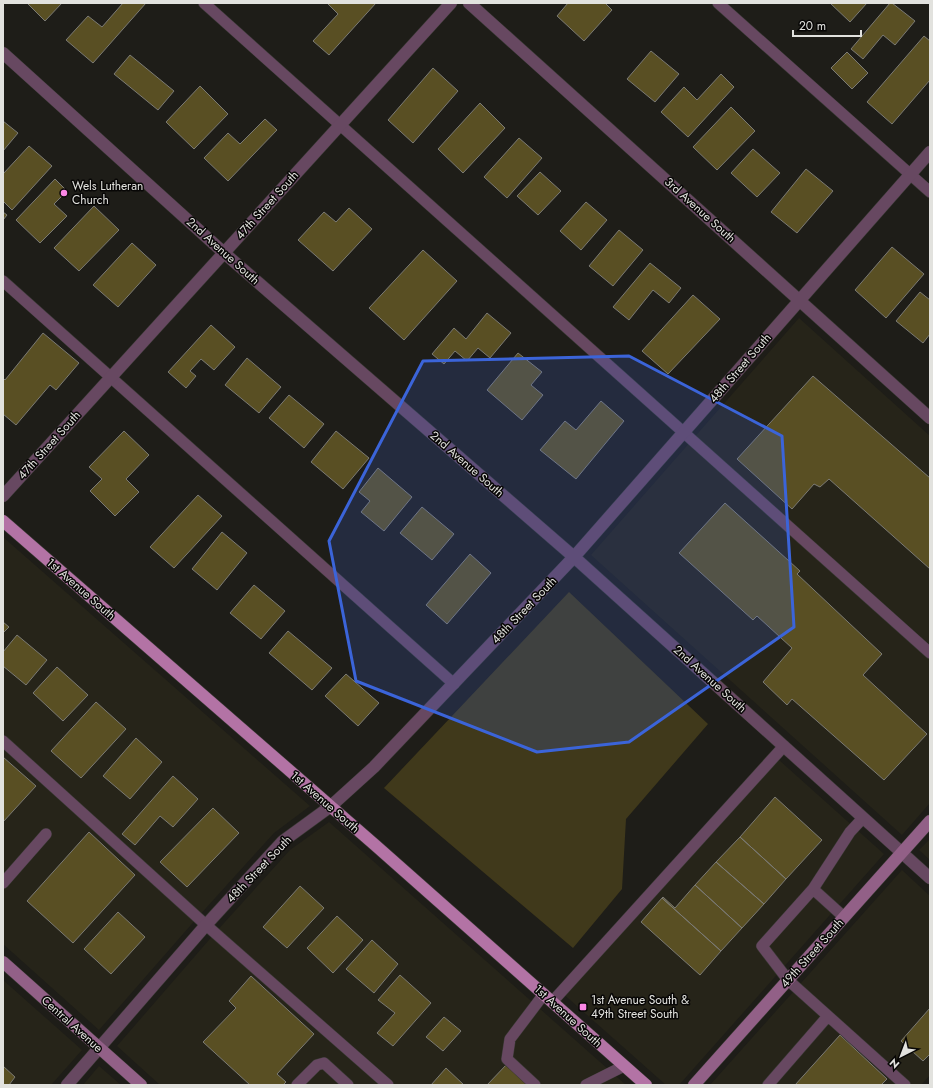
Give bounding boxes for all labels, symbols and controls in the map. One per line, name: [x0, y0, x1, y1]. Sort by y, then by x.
scale bar: [793, 12, 861, 38]
text: 20 m: [799, 17, 826, 35]
street label: 47th Street South: [231, 167, 303, 243]
street label: 3rd Avenue South: [660, 173, 740, 247]
place label: Wels Lutheran Church: [72, 177, 143, 209]
marker: Wels Lutheran Church: [59, 188, 69, 198]
street label: 2nd Avenue South: [182, 213, 264, 289]
street label: 48th Street South: [705, 329, 775, 407]
street label: 47th Street South: [13, 407, 85, 483]
street label: 2nd Avenue South: [426, 427, 508, 501]
street label: 1st Avenue South: [43, 554, 119, 624]
street label: 48th Street South: [487, 572, 561, 648]
street label: 2nd Avenue South: [669, 641, 751, 717]
street label: 1st Avenue South: [287, 767, 363, 837]
street label: 48th Street South: [222, 831, 296, 907]
street label: 49th Street South: [776, 914, 848, 992]
street label: 1st Avenue South: [530, 980, 606, 1052]
street label: Central Avenue: [37, 991, 107, 1057]
place label: 1st Avenue South & 49th Street South: [591, 991, 689, 1023]
marker: 1st Avenue South & 49th Street South: [578, 1002, 588, 1012]
north arrow: [881, 1036, 921, 1076]
text: N: [886, 1055, 903, 1072]

